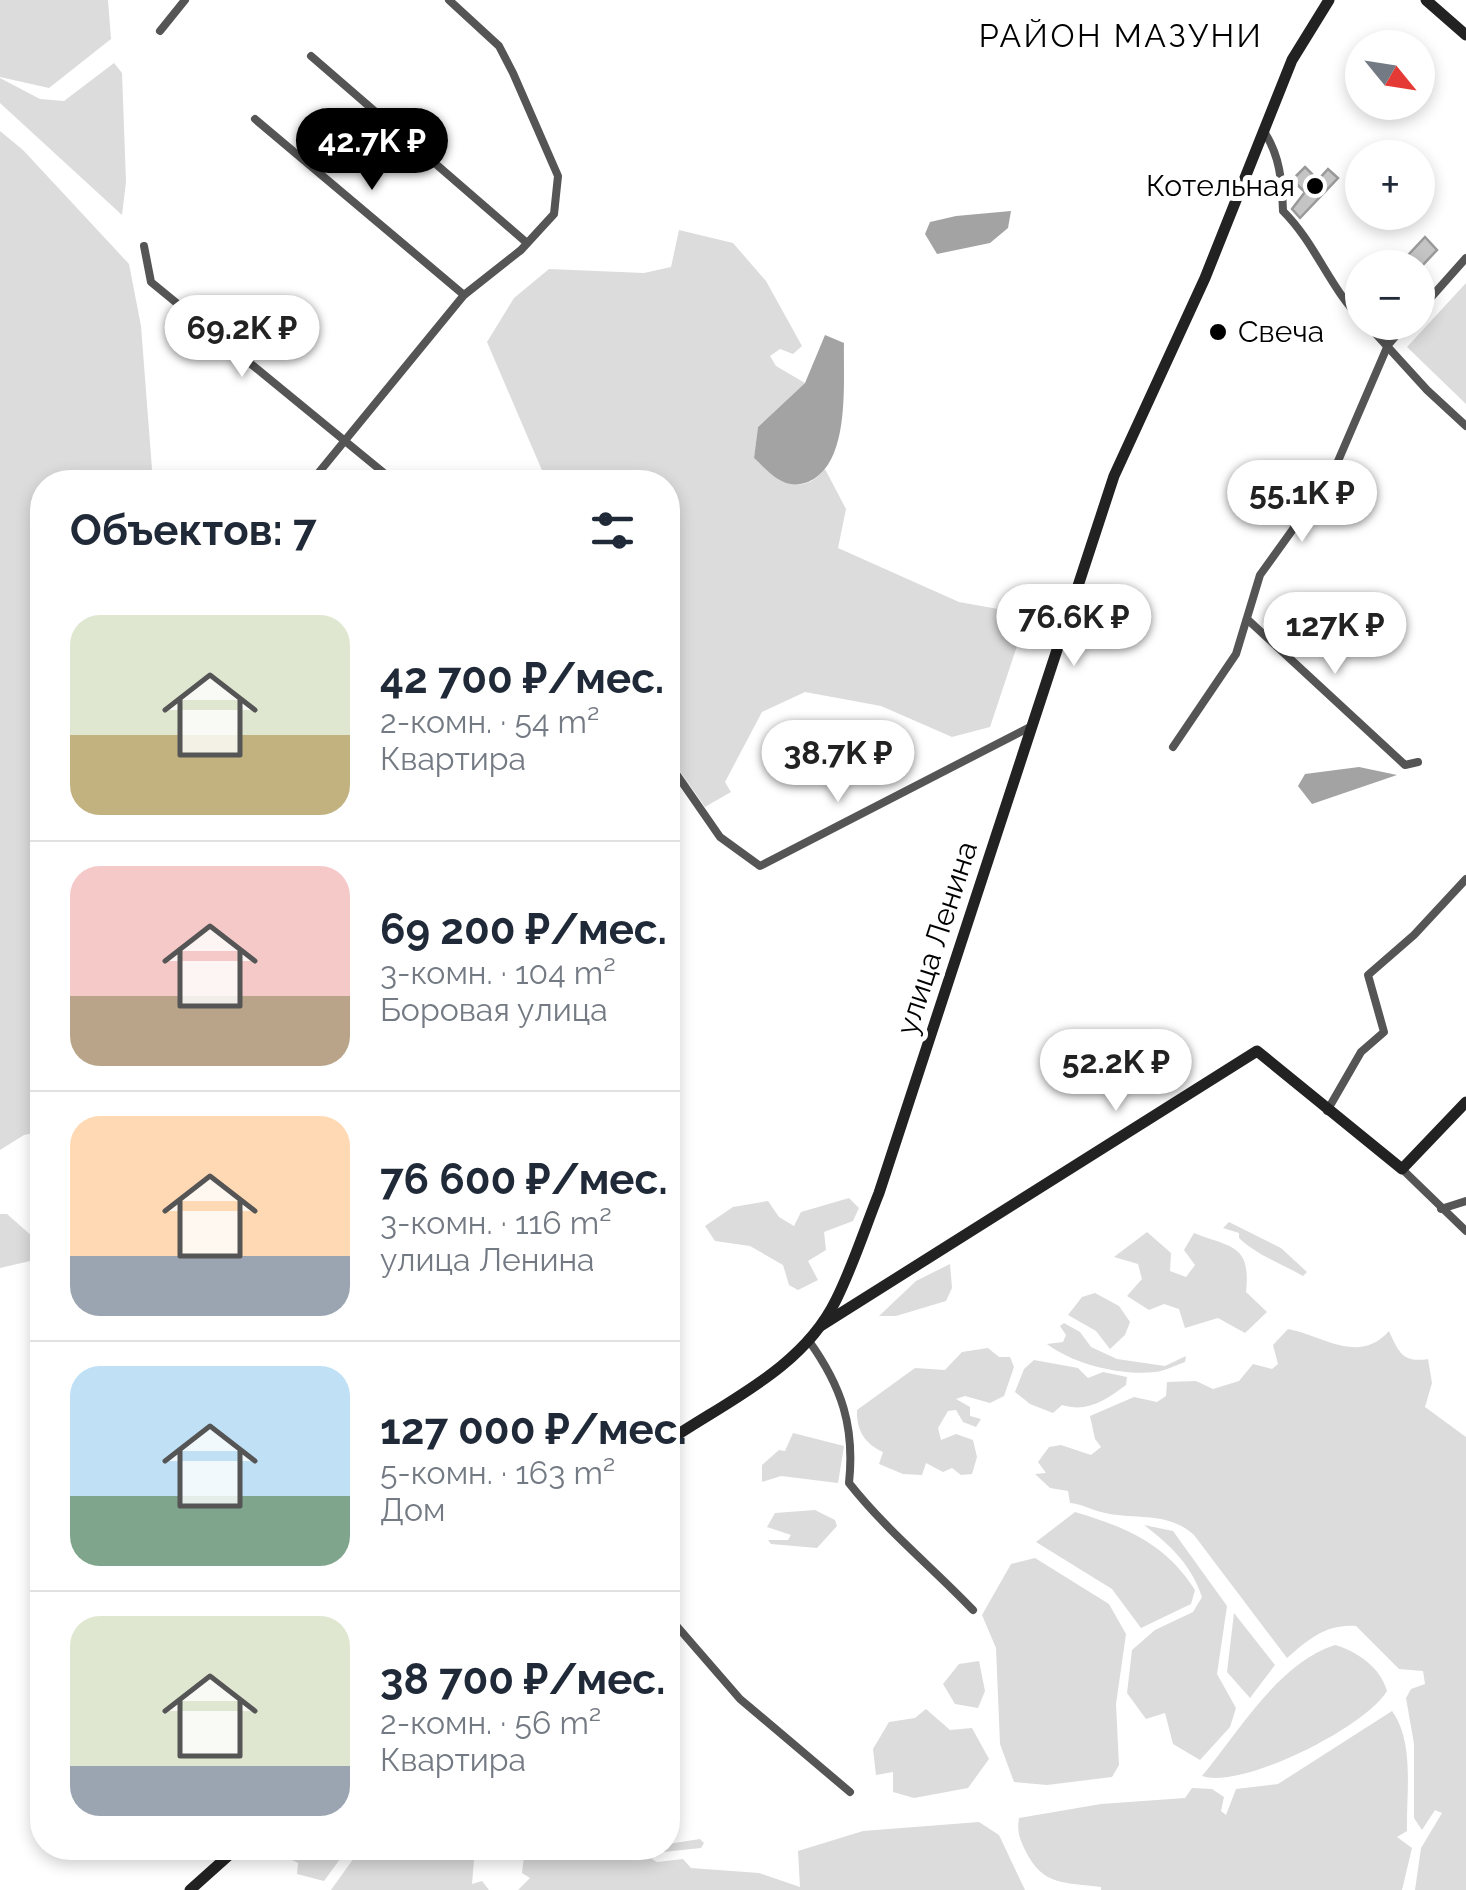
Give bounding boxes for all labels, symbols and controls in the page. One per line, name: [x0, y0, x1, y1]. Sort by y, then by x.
district label: РАЙОН МАЗУНИ: [979, 17, 1263, 54]
north arrow: [1345, 30, 1435, 120]
map controls: [1345, 30, 1435, 340]
pin: 42.7K ₽: [280, 108, 464, 193]
text: 42.7K ₽: [318, 122, 426, 159]
button: +: [1345, 140, 1435, 230]
place label: Котельная: [1146, 168, 1295, 203]
marker: Котельная: [1304, 175, 1326, 197]
button: −: [1345, 250, 1435, 340]
pin: 69.2K ₽: [150, 295, 334, 380]
text: 69.2K ₽: [187, 309, 297, 346]
place label: Свеча: [1238, 314, 1324, 349]
marker: Свеча: [1207, 321, 1229, 343]
pin: 55.1K ₽: [1210, 460, 1394, 545]
text: 55.1K ₽: [1249, 474, 1355, 511]
icon: filters: [585, 503, 640, 558]
text: Объектов: 7: [70, 506, 317, 555]
pin: 76.6K ₽: [982, 584, 1166, 669]
pin: 127K ₽: [1254, 592, 1416, 677]
text: 76.6K ₽: [1018, 598, 1130, 635]
text: 127K ₽: [1285, 606, 1385, 643]
text: 42 700 ₽/мес.: [380, 654, 664, 703]
icon: home: [150, 655, 270, 775]
text: 2-комн. · 54 m²: [380, 703, 599, 740]
pin: 38.7K ₽: [746, 720, 930, 805]
text: 38.7K ₽: [784, 734, 893, 771]
text: Квартира: [380, 740, 526, 777]
street label: улица Ленина: [889, 837, 984, 1039]
text: 69 200 ₽/мес.: [380, 905, 667, 954]
icon: home: [150, 906, 270, 1026]
text: 3-комн. · 104 m²: [380, 954, 616, 991]
text: Боровая улица: [380, 991, 608, 1028]
pin: 52.2K ₽: [1024, 1029, 1208, 1114]
text: 52.2K ₽: [1062, 1043, 1170, 1080]
text: 76 600 ₽/мес.: [380, 1155, 668, 1204]
icon: home: [150, 1156, 270, 1276]
text: 3-комн. · 116 m²: [380, 1204, 612, 1241]
text: улица Ленина: [380, 1241, 595, 1278]
text: 127 000 ₽/мес.: [380, 1405, 687, 1454]
icon: home: [150, 1406, 270, 1526]
text: 5-комн. · 163 m²: [380, 1454, 615, 1491]
text: Дом: [380, 1491, 445, 1528]
text: 38 700 ₽/мес.: [380, 1655, 665, 1704]
icon: home: [150, 1656, 270, 1776]
text: 2-комн. · 56 m²: [380, 1704, 601, 1741]
text: Квартира: [380, 1741, 526, 1778]

